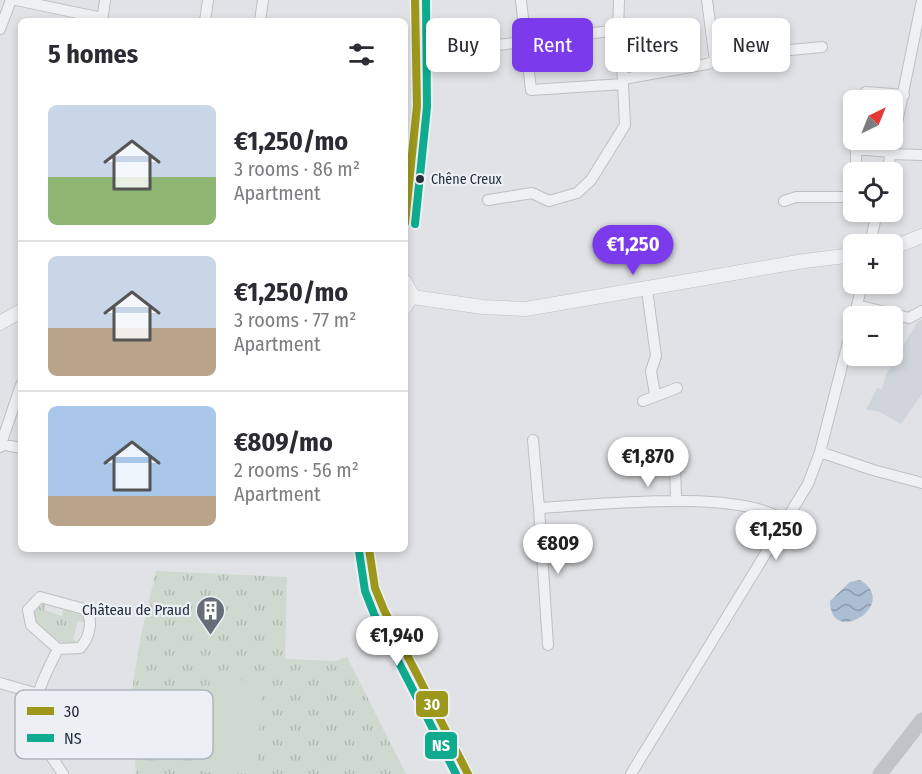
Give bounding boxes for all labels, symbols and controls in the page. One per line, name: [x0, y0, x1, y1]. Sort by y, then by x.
chip: Buy: [426, 18, 500, 72]
chip: Rent: [512, 18, 593, 72]
chip: Filters: [605, 18, 700, 72]
chip: New: [712, 18, 790, 72]
icon: filters: [345, 38, 378, 71]
text: 5 homes: [48, 39, 138, 70]
north arrow: [843, 90, 903, 150]
map controls: [843, 90, 903, 366]
text: €1,250/mo: [234, 126, 348, 157]
icon: home: [96, 129, 168, 201]
text: 3 rooms · 86 m²: [234, 157, 360, 181]
button: locate: [843, 162, 903, 222]
place label: Chêne Creux: [431, 171, 502, 188]
marker: Chêne Creux: [414, 173, 426, 185]
text: Apartment: [234, 181, 321, 205]
pin: €1,250: [584, 225, 682, 276]
text: €1,250: [606, 232, 660, 256]
button: +: [843, 234, 903, 294]
text: €1,250/mo: [234, 277, 348, 308]
icon: home: [96, 280, 168, 352]
button: −: [843, 306, 903, 366]
text: 3 rooms · 77 m²: [234, 308, 356, 332]
text: Apartment: [234, 332, 321, 356]
text: €809/mo: [234, 427, 333, 458]
icon: home: [96, 430, 168, 502]
pin: €1,870: [599, 437, 697, 488]
text: €1,870: [622, 444, 674, 468]
text: 2 rooms · 56 m²: [234, 458, 359, 482]
text: Apartment: [234, 482, 321, 506]
pin: €1,250: [727, 510, 825, 561]
text: €1,250: [749, 517, 803, 541]
pin: €809: [522, 524, 594, 575]
text: €809: [537, 531, 579, 555]
building icon: Château de Praud: [195, 594, 227, 636]
place label: Château de Praud: [82, 601, 190, 619]
pin: €1,940: [348, 616, 446, 667]
text: €1,940: [370, 623, 424, 647]
legend: [15, 690, 213, 759]
line badge: 30: [415, 690, 449, 718]
text: 30: [423, 695, 440, 714]
text: 30: [64, 702, 80, 721]
text: NS: [64, 729, 82, 748]
line badge: NS: [424, 731, 458, 760]
text: NS: [432, 736, 450, 755]

